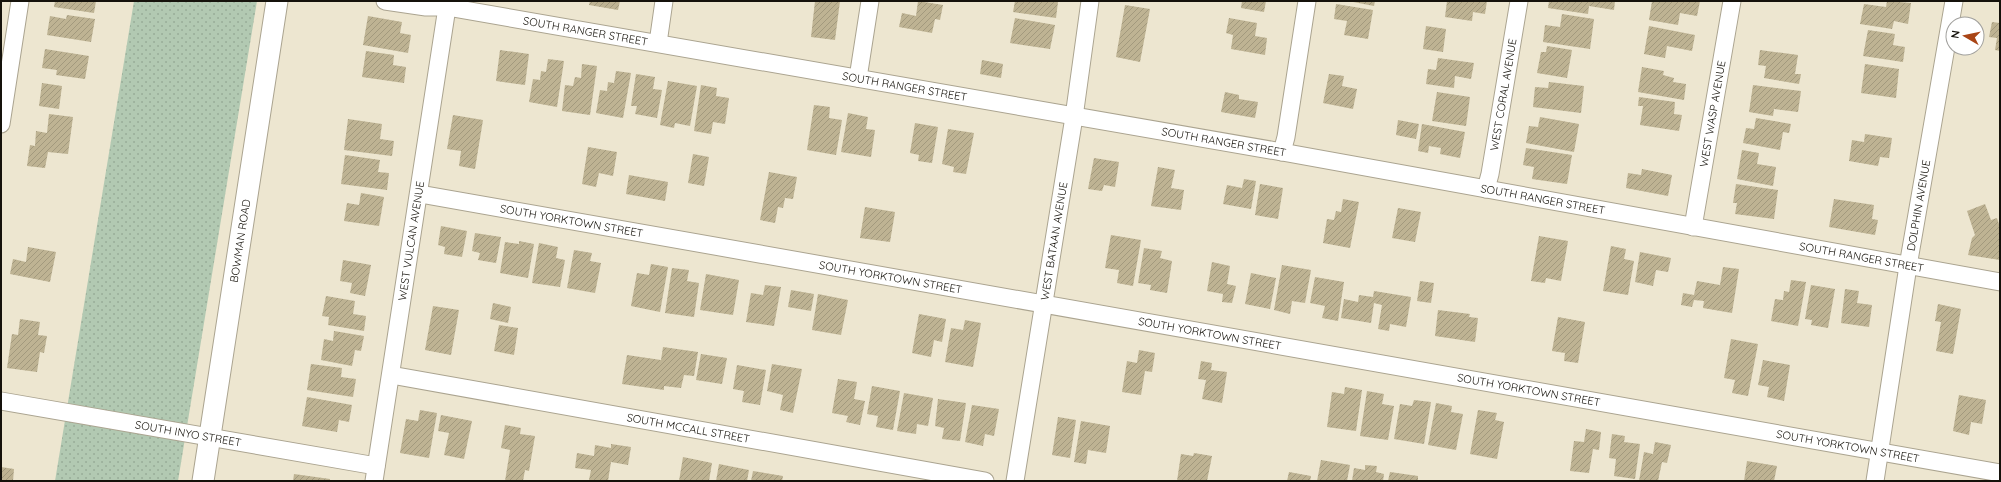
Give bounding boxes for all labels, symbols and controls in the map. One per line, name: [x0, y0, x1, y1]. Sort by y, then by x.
street label: SOUTH RANGER STREET: [522, 13, 649, 49]
north arrow: [1945, 16, 1985, 56]
text: N: [1948, 29, 1963, 40]
street label: WEST CORAL AVENUE: [1487, 37, 1520, 152]
street label: WEST WASP AVENUE: [1696, 59, 1729, 168]
street label: SOUTH RANGER STREET: [841, 69, 968, 104]
street label: SOUTH RANGER STREET: [1161, 124, 1288, 160]
street label: DOLPHIN AVENUE: [1904, 159, 1933, 252]
street label: WEST VULCAN AVENUE: [395, 180, 427, 302]
street label: WEST BATAAN AVENUE: [1037, 181, 1070, 301]
street label: SOUTH RANGER STREET: [1479, 181, 1607, 217]
street label: BOWMAN ROAD: [227, 198, 253, 283]
street label: SOUTH YORKTOWN STREET: [499, 201, 645, 240]
street label: SOUTH RANGER STREET: [1798, 239, 1925, 275]
street label: SOUTH YORKTOWN STREET: [818, 258, 964, 297]
street label: SOUTH YORKTOWN STREET: [1137, 314, 1283, 353]
street label: SOUTH YORKTOWN STREET: [1456, 370, 1602, 409]
street label: SOUTH MCCALL STREET: [626, 410, 751, 446]
street label: SOUTH INYO STREET: [134, 417, 243, 450]
street label: SOUTH YORKTOWN STREET: [1775, 427, 1921, 466]

